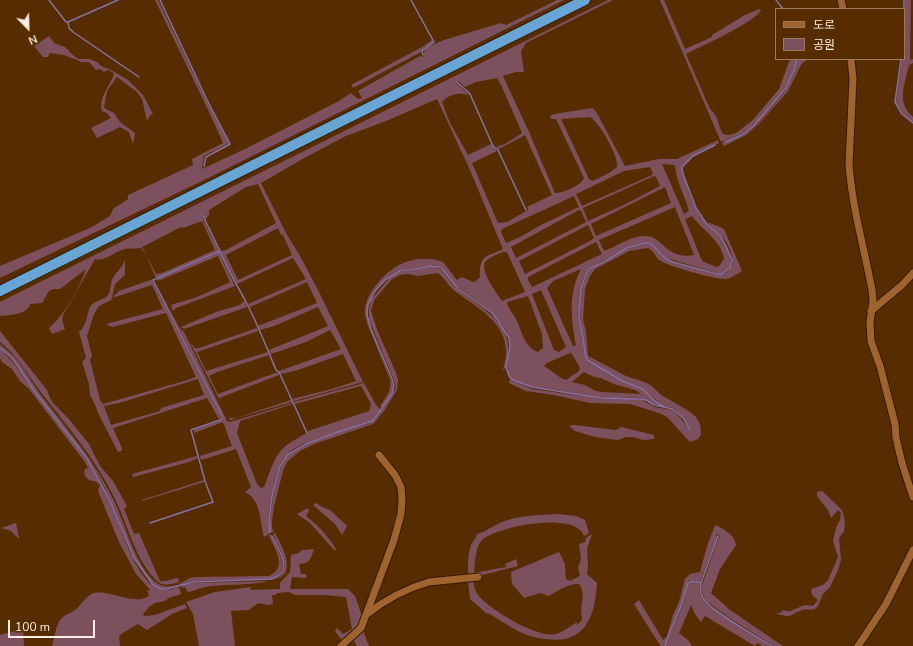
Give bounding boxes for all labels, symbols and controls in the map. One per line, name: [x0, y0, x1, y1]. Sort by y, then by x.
north arrow: [8, 8, 48, 48]
legend: [775, 8, 905, 60]
text: 도로: [813, 17, 835, 33]
text: N: [26, 31, 40, 48]
text: 공원: [813, 37, 835, 53]
scale bar: [10, 612, 97, 638]
text: 100 m: [15, 619, 50, 635]

